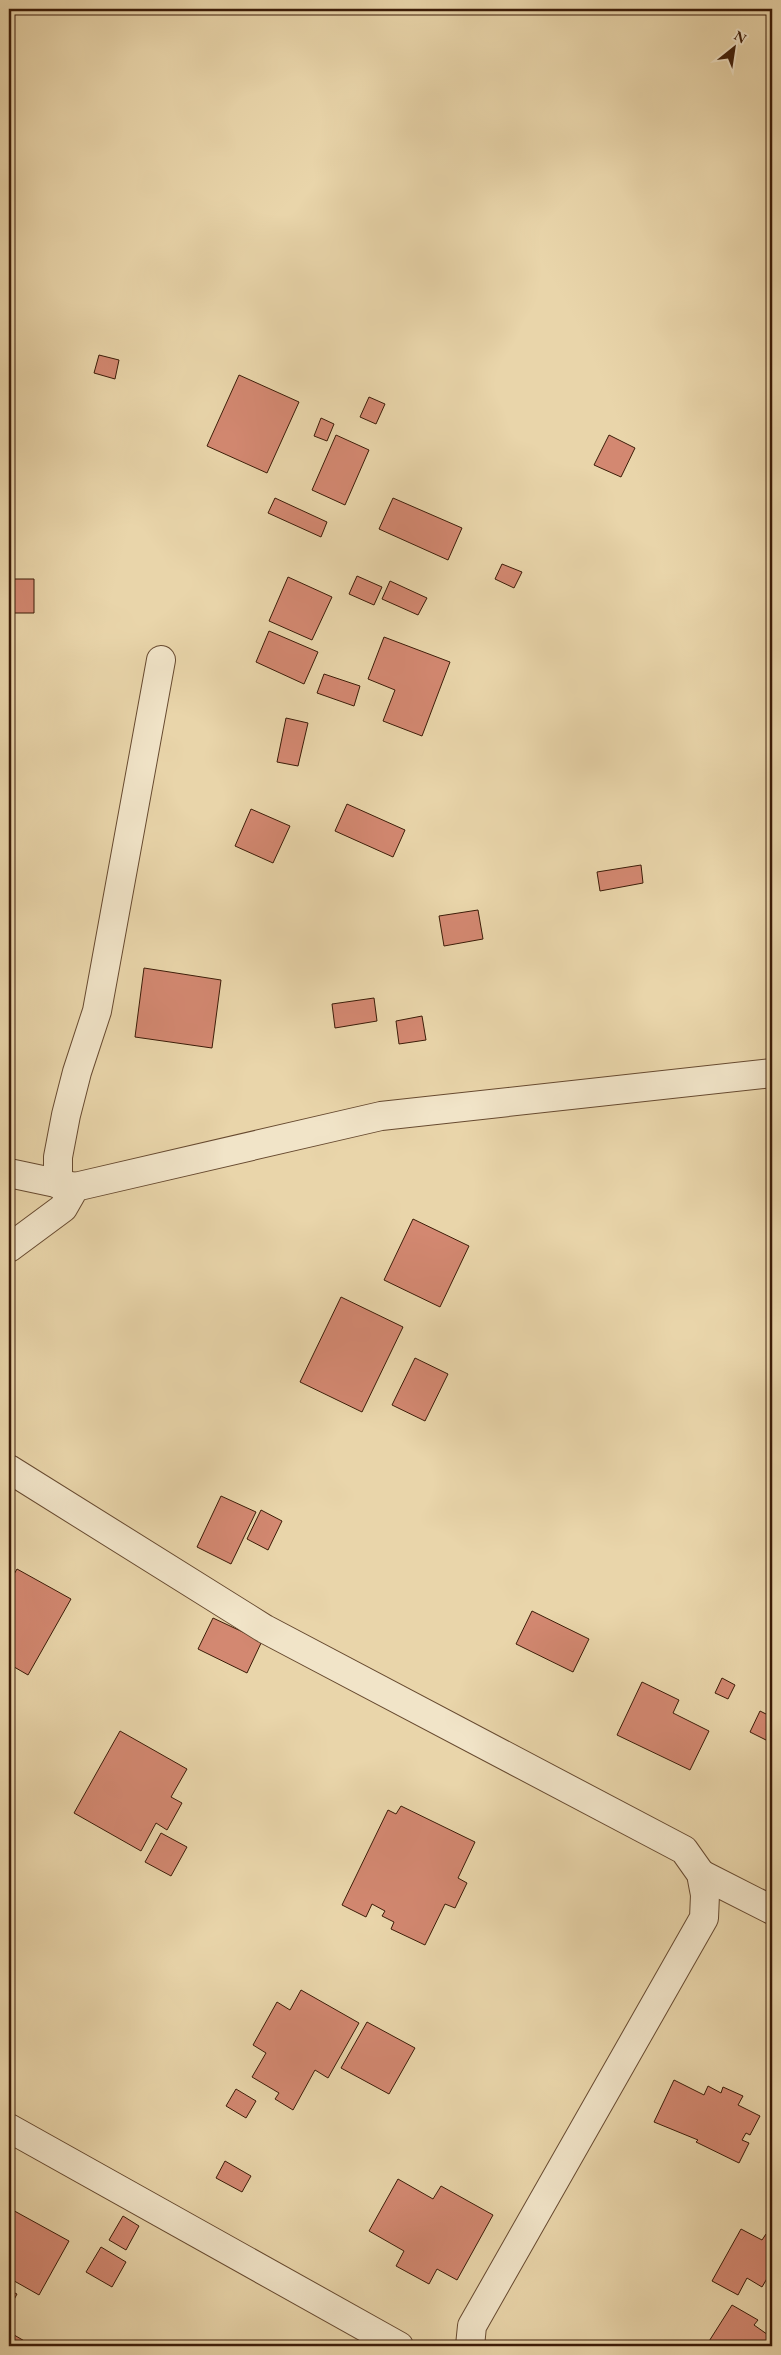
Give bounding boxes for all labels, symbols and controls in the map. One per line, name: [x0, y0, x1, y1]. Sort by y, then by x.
north arrow: [708, 22, 758, 72]
text: N: [731, 26, 750, 48]

